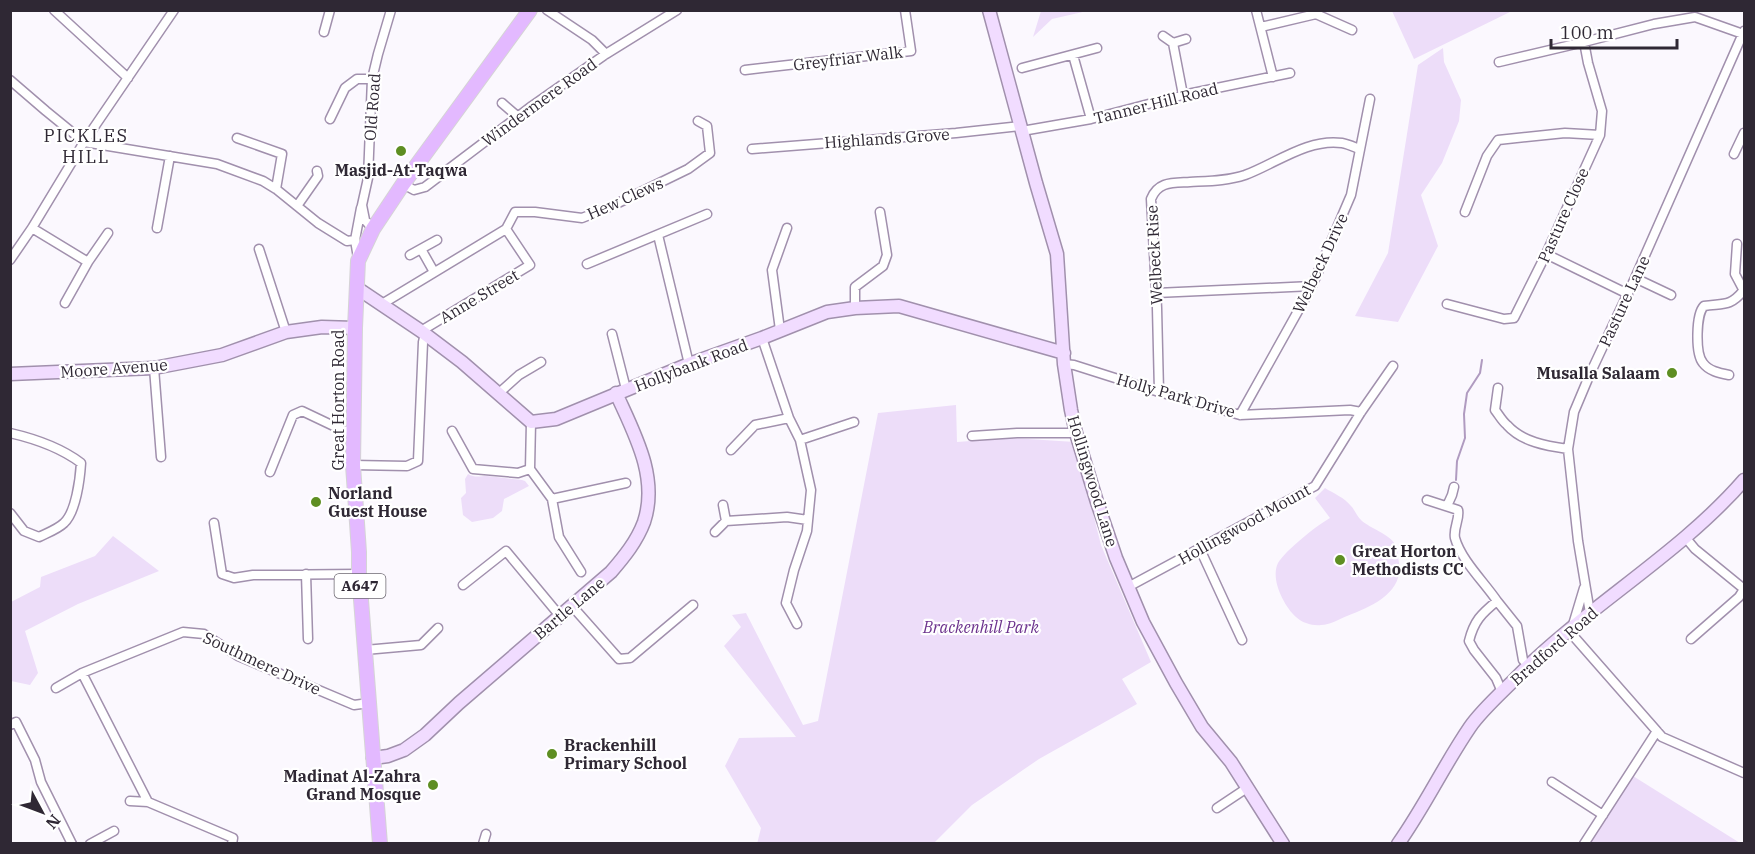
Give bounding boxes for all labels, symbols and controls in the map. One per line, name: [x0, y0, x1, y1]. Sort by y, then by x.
scale bar: [1551, 12, 1677, 50]
text: 100 m: [1560, 21, 1614, 44]
street label: Greyfriar Walk: [792, 41, 905, 75]
street label: Windermere Road: [478, 53, 601, 150]
street label: Old Road: [360, 72, 384, 142]
street label: Tanner Hill Road: [1092, 78, 1221, 128]
district label: PICKLES HILL: [43, 124, 129, 168]
street label: Highlands Grove: [824, 124, 950, 152]
marker: Masjid-At-Taqwa: [394, 144, 408, 158]
place label: Masjid-At-Taqwa: [335, 160, 467, 180]
street label: Pasture Close: [1533, 164, 1593, 266]
street label: Hew Clews: [584, 172, 666, 224]
street label: Welbeck Rise: [1141, 205, 1167, 305]
street label: Welbeck Drive: [1288, 210, 1352, 316]
street label: Pasture Lane: [1594, 252, 1654, 350]
street label: Anne Street: [436, 264, 522, 327]
street label: Great Horton Road: [328, 329, 348, 470]
street label: Hollybank Road: [632, 334, 751, 396]
street label: Moore Avenue: [60, 354, 168, 382]
place label: Musalla Salaam: [1537, 363, 1660, 383]
marker: Musalla Salaam: [1665, 366, 1679, 380]
street label: Holly Park Drive: [1114, 369, 1238, 421]
street label: Hollingwood Lane: [1063, 413, 1123, 549]
street label: Hollingwood Mount: [1174, 479, 1314, 569]
place label: Norland Guest House: [328, 483, 427, 521]
marker: Norland Guest House: [309, 495, 323, 509]
place label: Great Horton Methodists CC: [1352, 541, 1464, 579]
marker: Great Horton Methodists CC: [1333, 553, 1347, 567]
street label: Bartle Lane: [529, 573, 609, 643]
road number: A647: [334, 574, 386, 598]
street label: Bradford Road: [1506, 602, 1602, 689]
park label: Brackenhill Park: [922, 617, 1040, 637]
street label: Southmere Drive: [200, 627, 324, 699]
place label: Brackenhill Primary School: [564, 735, 687, 773]
marker: Brackenhill Primary School: [545, 747, 559, 761]
place label: Madinat Al-Zahra Grand Mosque: [283, 766, 421, 804]
marker: Madinat Al-Zahra Grand Mosque: [426, 778, 440, 792]
north arrow: [12, 782, 72, 842]
text: N: [42, 811, 65, 833]

